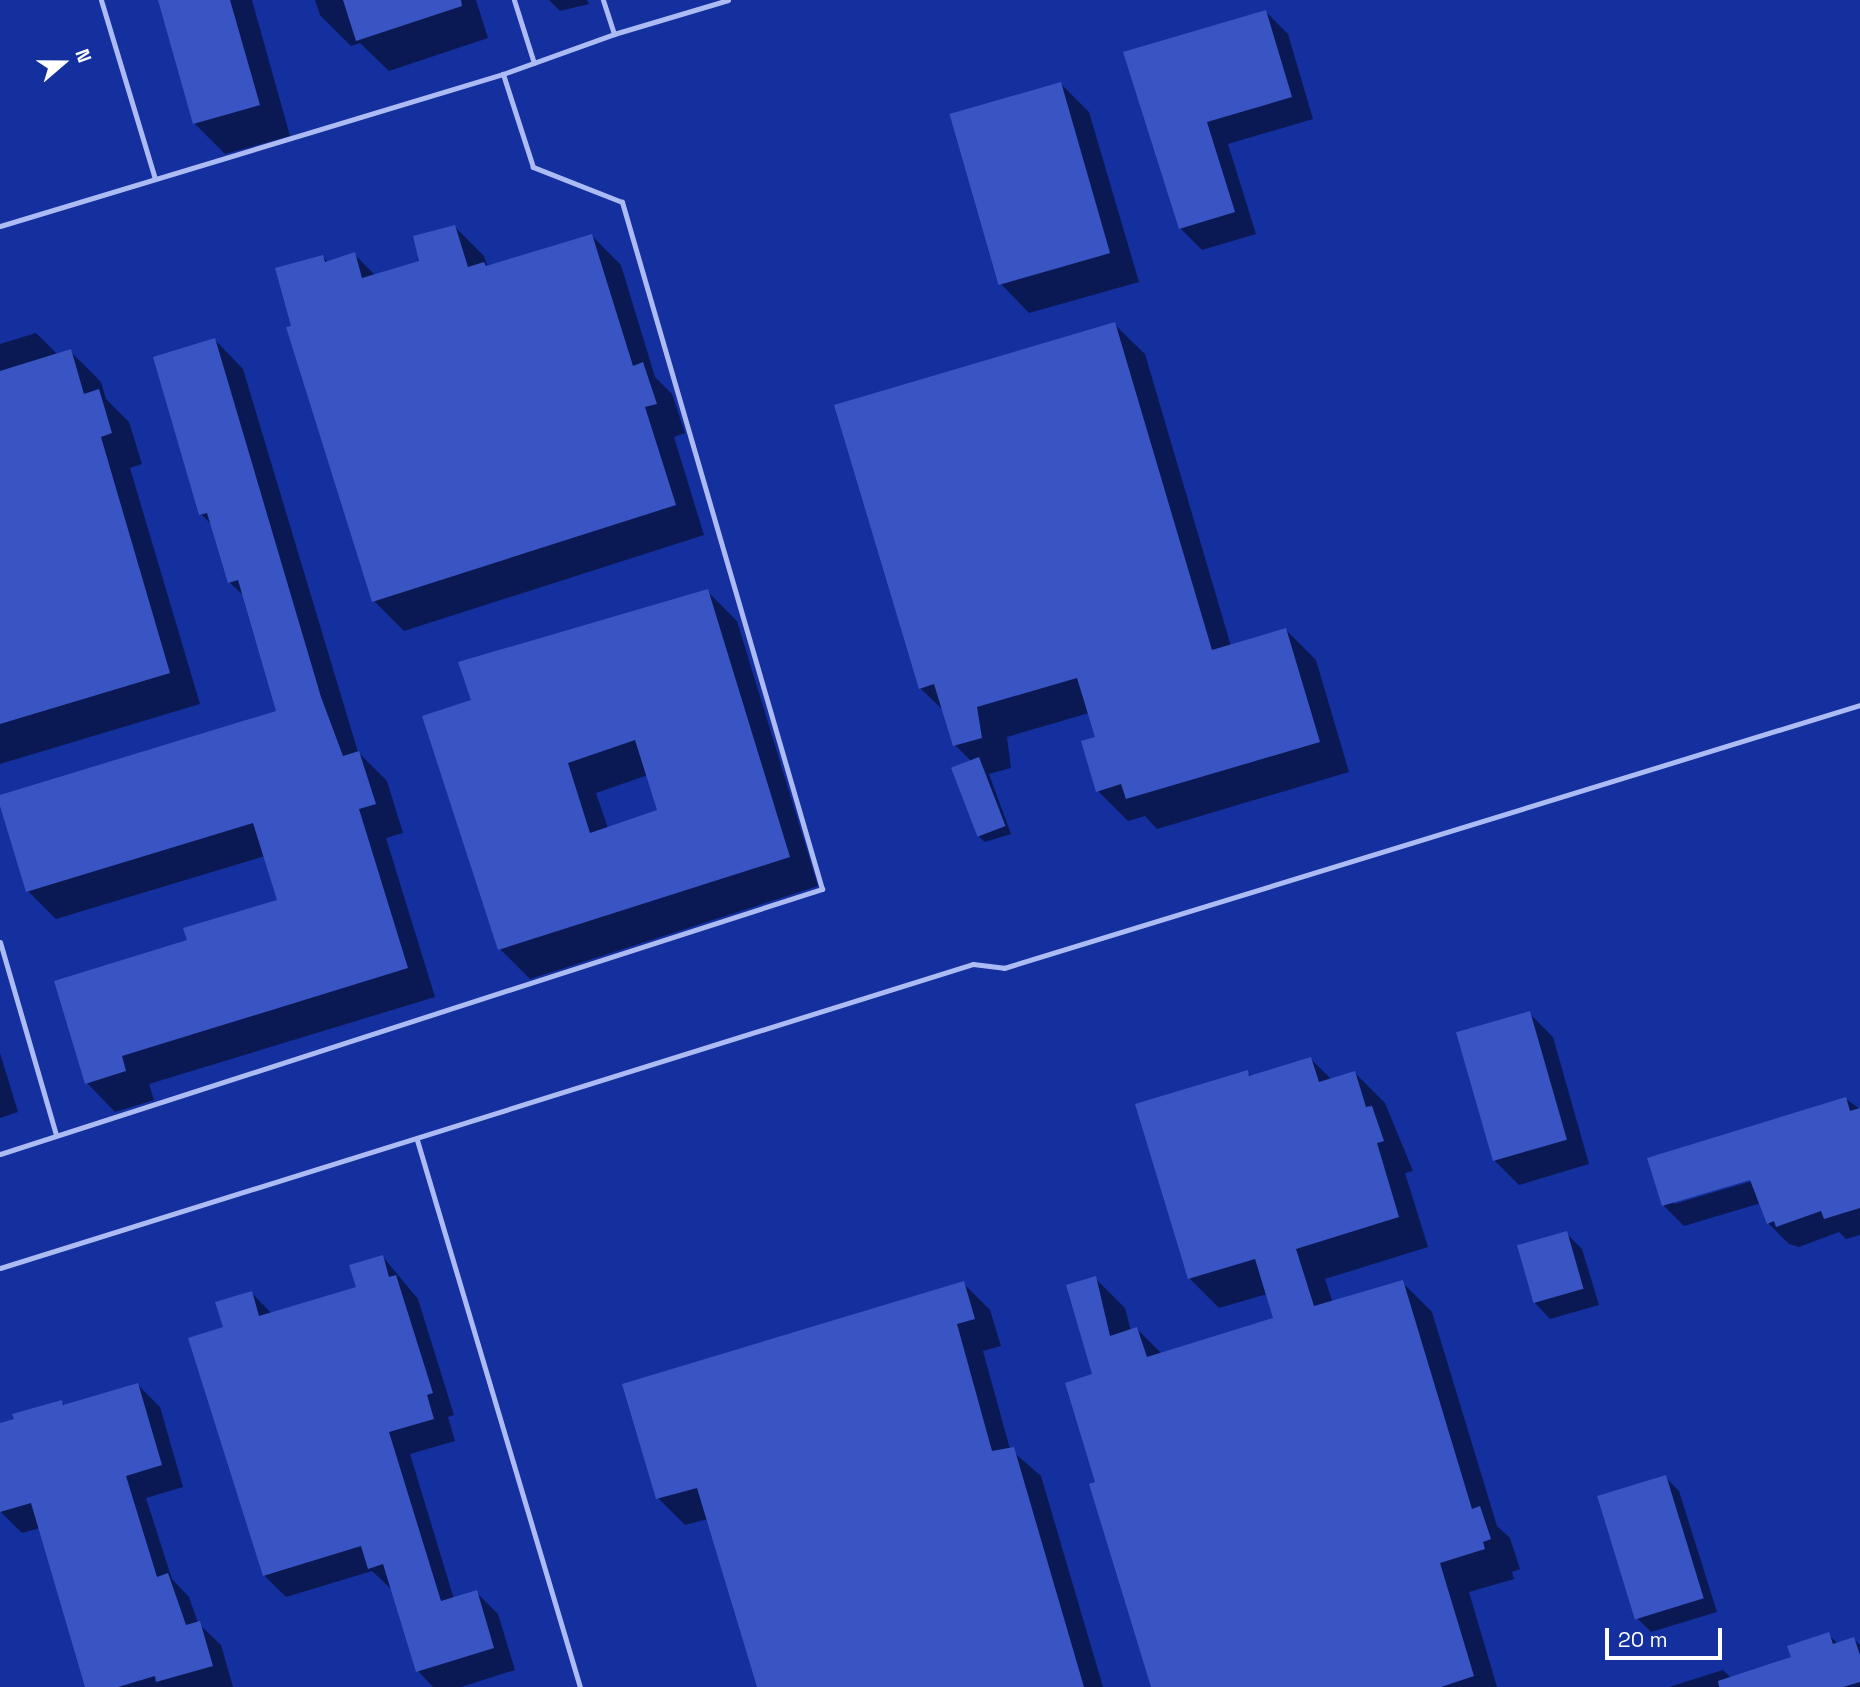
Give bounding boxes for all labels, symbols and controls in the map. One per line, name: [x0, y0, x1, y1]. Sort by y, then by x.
north arrow: [28, 28, 98, 98]
text: N: [69, 45, 97, 66]
scale bar: [1608, 1614, 1725, 1658]
text: 20 m: [1618, 1626, 1668, 1653]

